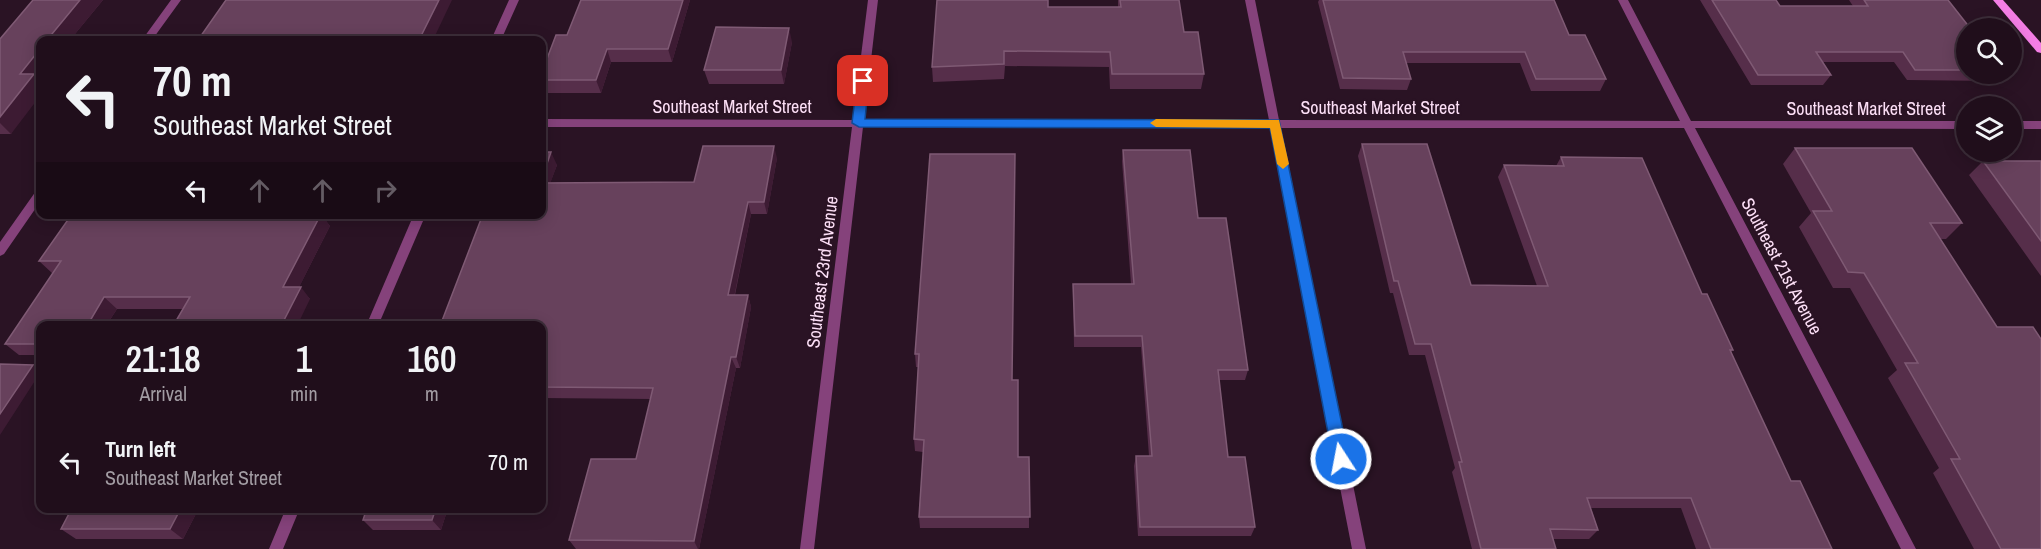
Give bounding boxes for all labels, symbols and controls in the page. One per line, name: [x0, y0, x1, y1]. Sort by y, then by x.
map controls: [1956, 18, 2022, 162]
button: search: [1956, 18, 2022, 84]
text: 70 m: [153, 53, 232, 109]
pin: [837, 55, 888, 106]
icon: left: [54, 60, 132, 138]
icon: arrive: [846, 64, 879, 97]
street label: Southeast Market Street: [652, 94, 812, 119]
street label: Southeast Market Street: [1300, 95, 1460, 120]
street label: Southeast Market Street: [1786, 96, 1946, 121]
button: layers: [1956, 96, 2022, 162]
text: Southeast Market Street: [153, 107, 392, 143]
icon: left: [180, 174, 213, 207]
icon: ahead: [243, 174, 276, 207]
icon: ahead: [306, 174, 339, 207]
icon: right: [369, 174, 402, 207]
street label: Southeast 21st Avenue: [1735, 193, 1829, 339]
street label: Southeast 23rd Avenue: [800, 194, 844, 350]
text: 21:18: [126, 335, 201, 383]
text: 1: [296, 335, 312, 383]
text: 160: [407, 335, 456, 383]
text: Arrival: [139, 380, 187, 407]
text: min: [290, 380, 318, 407]
text: m: [425, 380, 439, 407]
position arrow: [1309, 427, 1373, 491]
text: Turn left: [105, 434, 176, 464]
icon: left: [54, 446, 87, 479]
text: 70 m: [488, 447, 528, 477]
text: Southeast Market Street: [105, 464, 282, 491]

